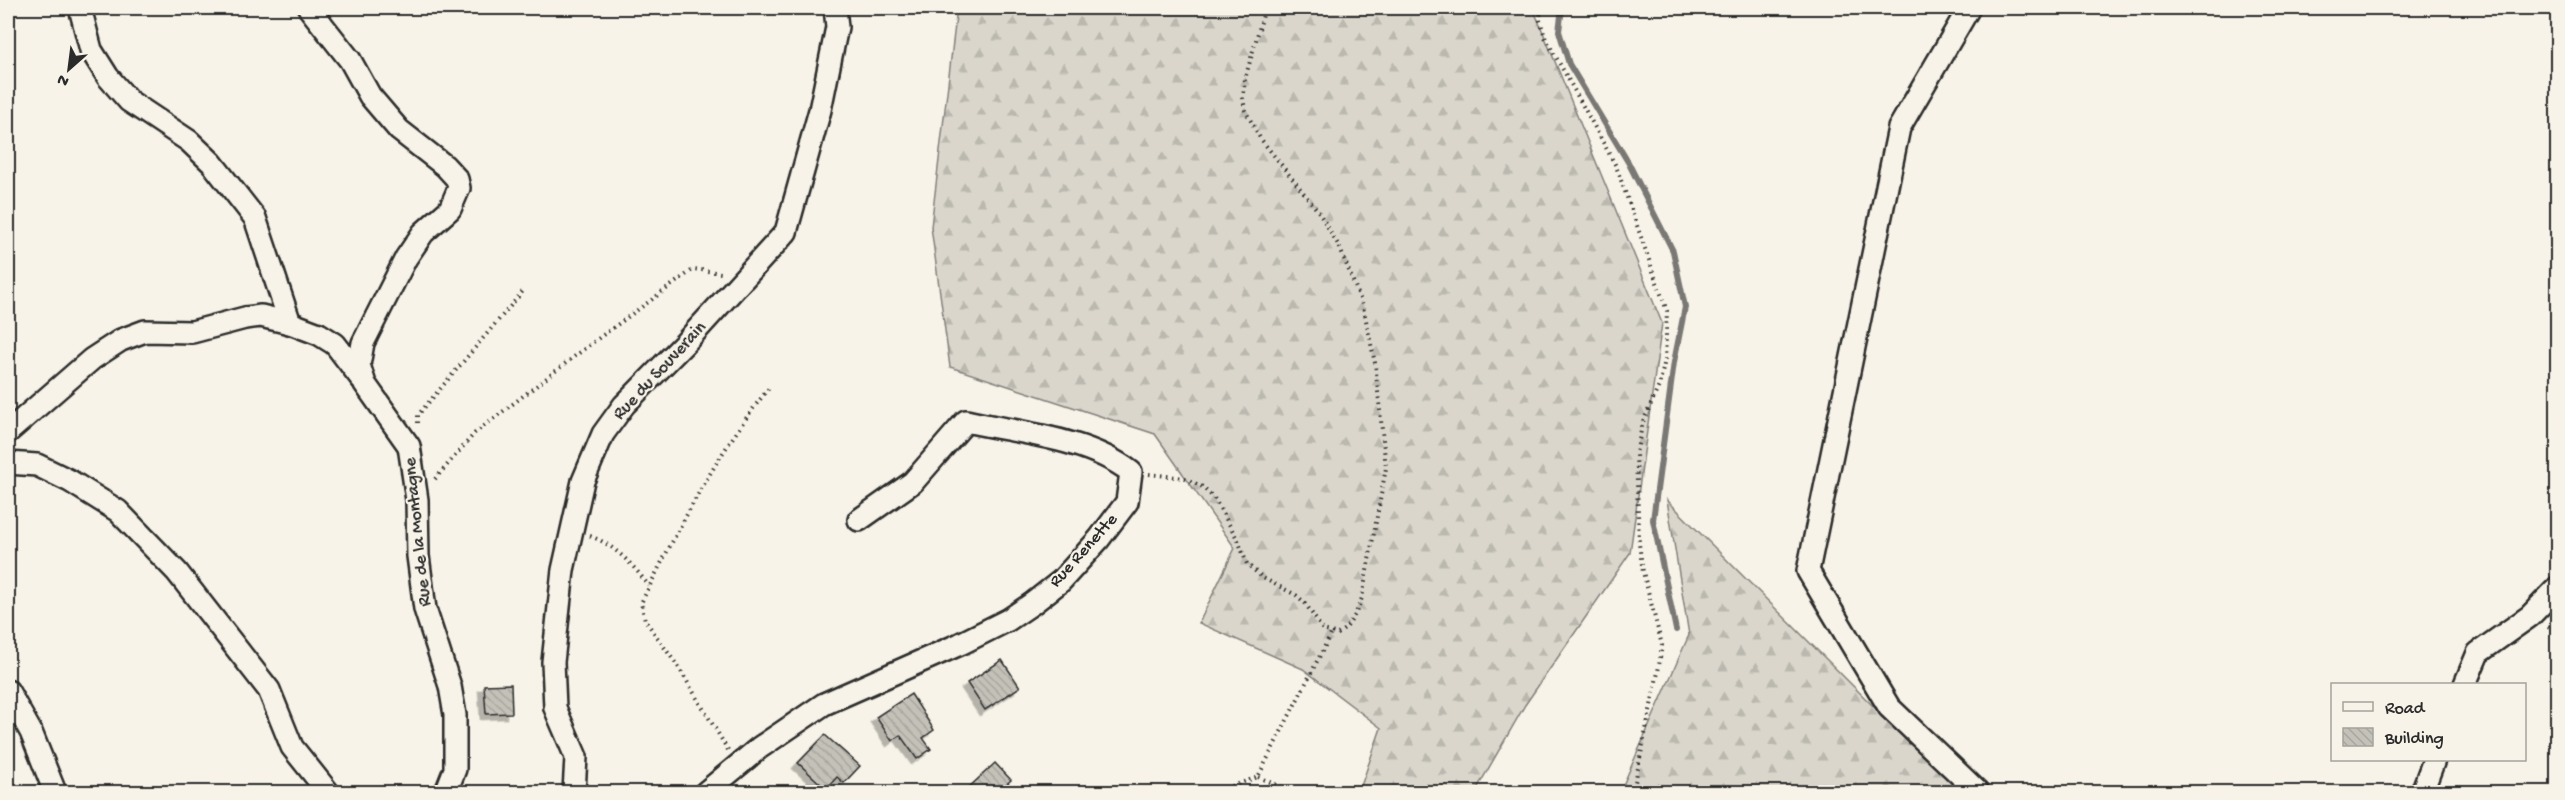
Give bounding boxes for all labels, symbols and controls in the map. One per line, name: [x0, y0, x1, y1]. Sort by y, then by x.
north arrow: [39, 39, 99, 99]
text: N: [54, 68, 73, 90]
street label: Rue du Souverain: [609, 317, 711, 425]
street label: Rue de la Montagne: [400, 456, 436, 607]
street label: Rue Renette: [1045, 509, 1123, 592]
legend: [2331, 683, 2526, 761]
text: Road: [2385, 699, 2426, 720]
text: Building: [2384, 729, 2444, 750]

